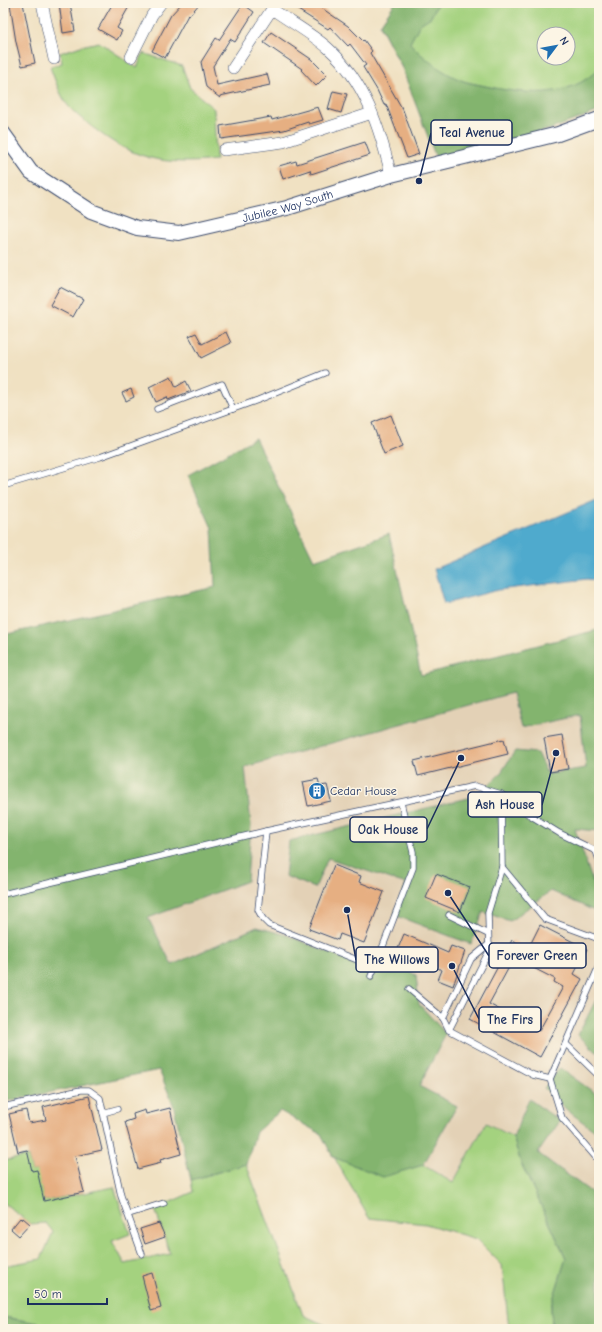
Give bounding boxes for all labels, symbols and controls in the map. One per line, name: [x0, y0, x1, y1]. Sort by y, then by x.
north arrow: [536, 26, 576, 66]
text: N: [557, 34, 571, 47]
callout: Teal Avenue: [431, 120, 512, 145]
text: Teal Avenue: [439, 125, 505, 140]
street label: Jubilee Way South: [241, 187, 335, 225]
building icon: Cedar House: [307, 781, 327, 801]
place label: Cedar House: [330, 784, 397, 798]
callout: Ash House: [468, 792, 542, 817]
text: Ash House: [476, 797, 535, 812]
callout: Oak House: [350, 817, 427, 842]
text: Oak House: [358, 822, 419, 837]
callout: Forever Green: [489, 943, 586, 968]
callout: The Willows: [356, 947, 438, 972]
text: Forever Green: [497, 948, 577, 963]
text: The Willows: [364, 952, 430, 967]
callout: The Firs: [479, 1007, 541, 1032]
text: The Firs: [487, 1012, 534, 1027]
scale bar: [28, 1280, 107, 1306]
text: 50 m: [34, 1287, 62, 1301]

